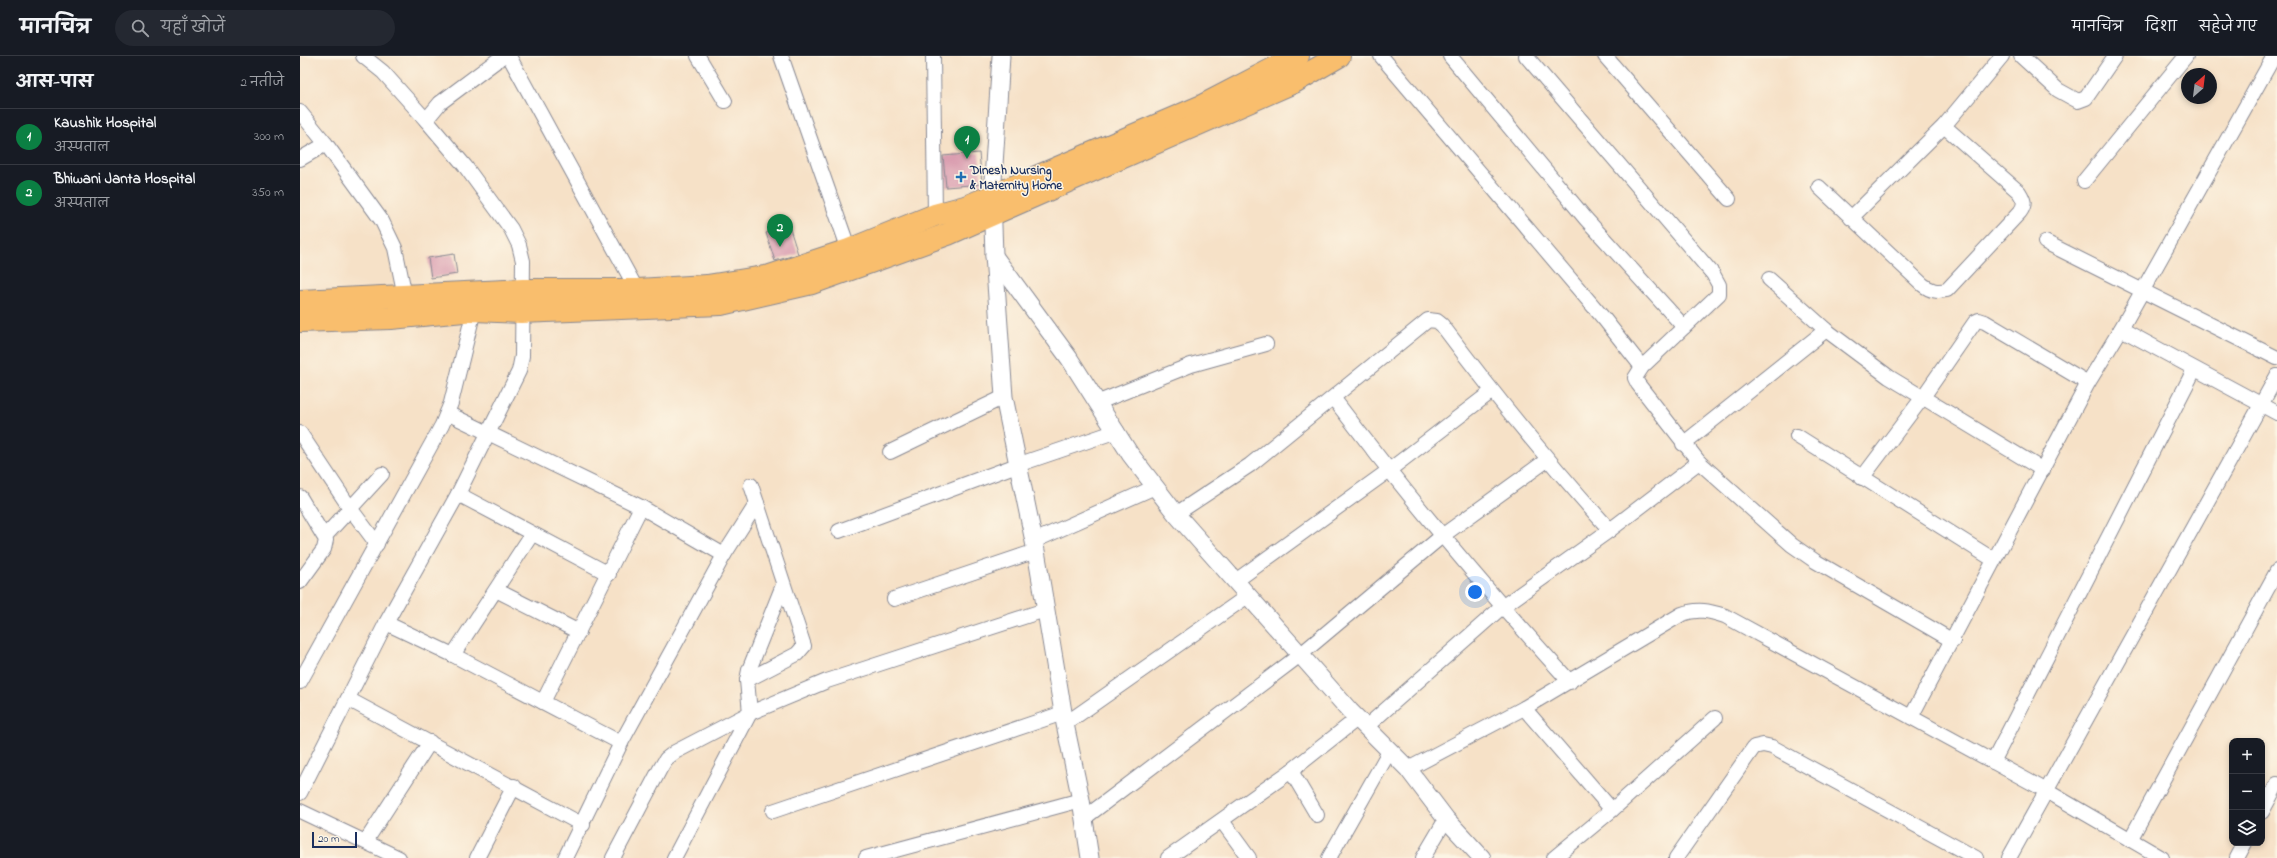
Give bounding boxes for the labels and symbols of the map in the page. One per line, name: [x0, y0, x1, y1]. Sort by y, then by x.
north arrow: [2181, 68, 2217, 104]
pin: 1: [954, 126, 980, 159]
place label: Dinesh Nursing & Maternity Home: [969, 161, 1063, 197]
marker: Dinesh Nursing & Maternity Home: [955, 171, 967, 183]
pin: 2: [767, 214, 793, 247]
your location: [1465, 582, 1485, 602]
scale bar: [312, 830, 357, 849]

